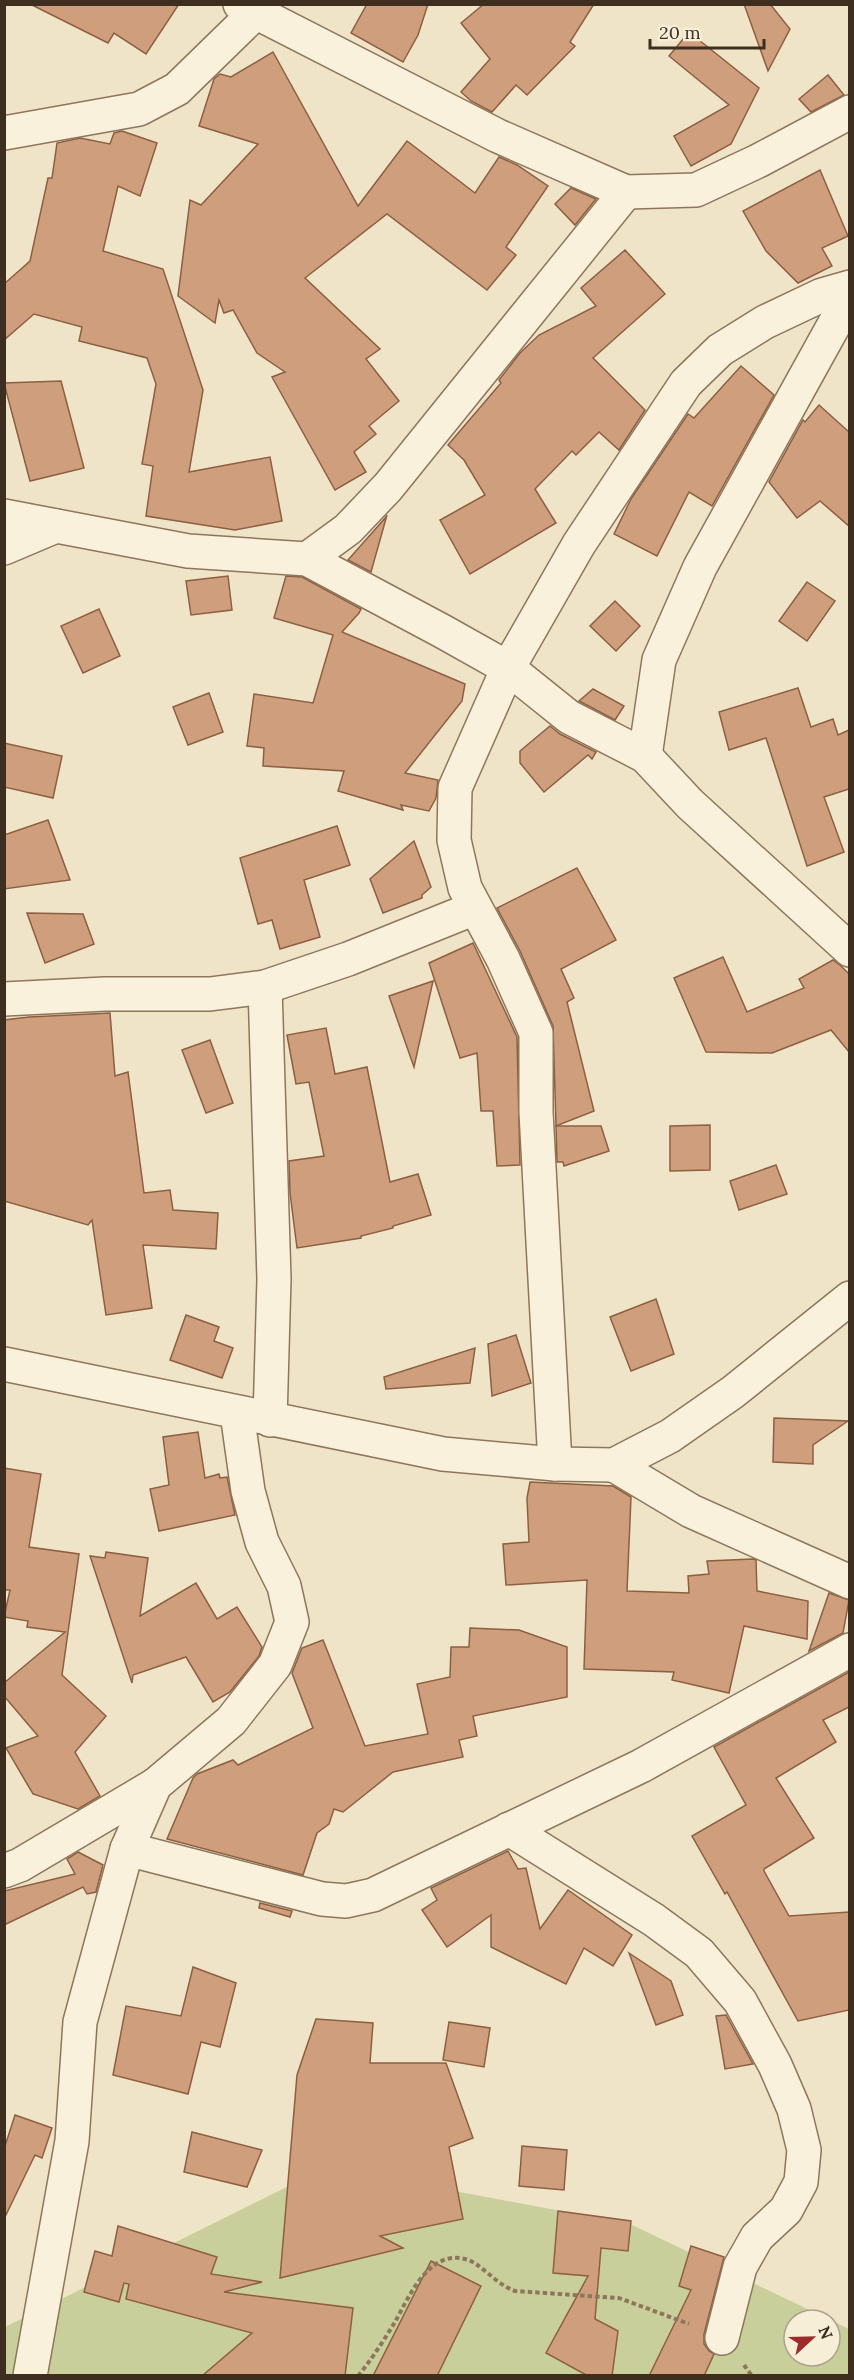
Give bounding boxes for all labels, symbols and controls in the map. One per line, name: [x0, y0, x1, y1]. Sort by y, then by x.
scale bar: [650, 12, 764, 50]
text: 20 m: [659, 21, 701, 44]
north arrow: [782, 2308, 842, 2368]
text: N: [814, 2323, 837, 2342]

